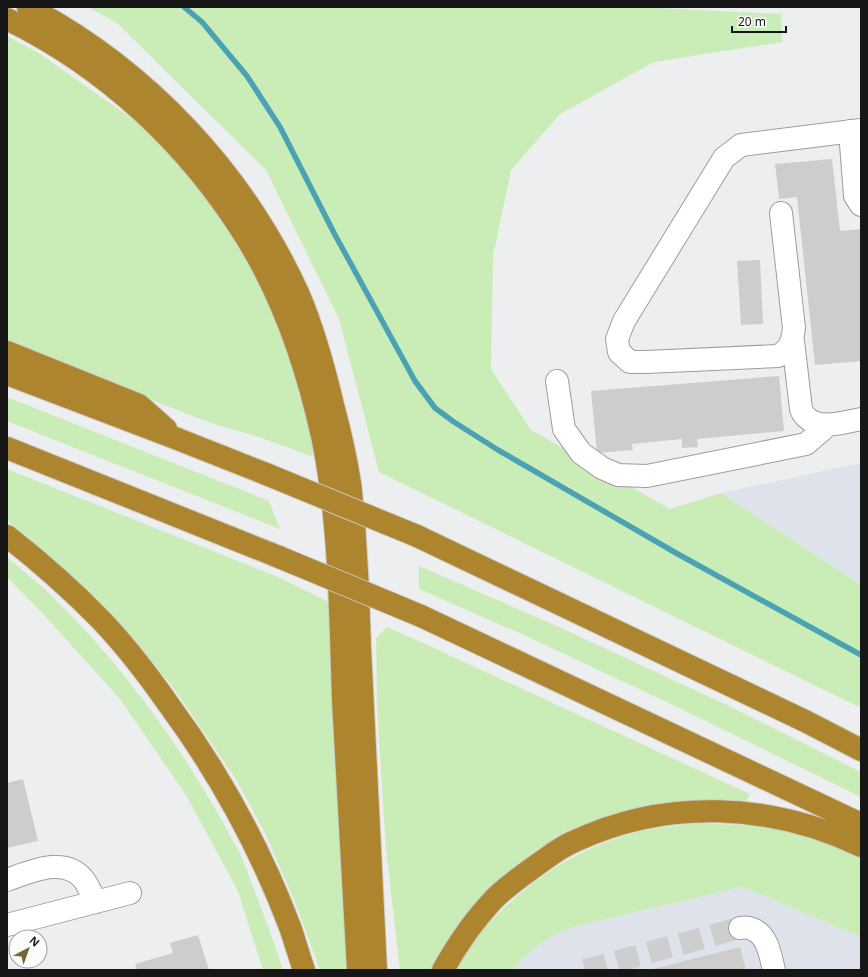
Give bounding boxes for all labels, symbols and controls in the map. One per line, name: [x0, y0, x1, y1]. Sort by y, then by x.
scale bar: [732, 8, 786, 34]
text: 20 m: [738, 13, 766, 30]
north arrow: [8, 929, 48, 969]
text: N: [27, 932, 43, 950]

